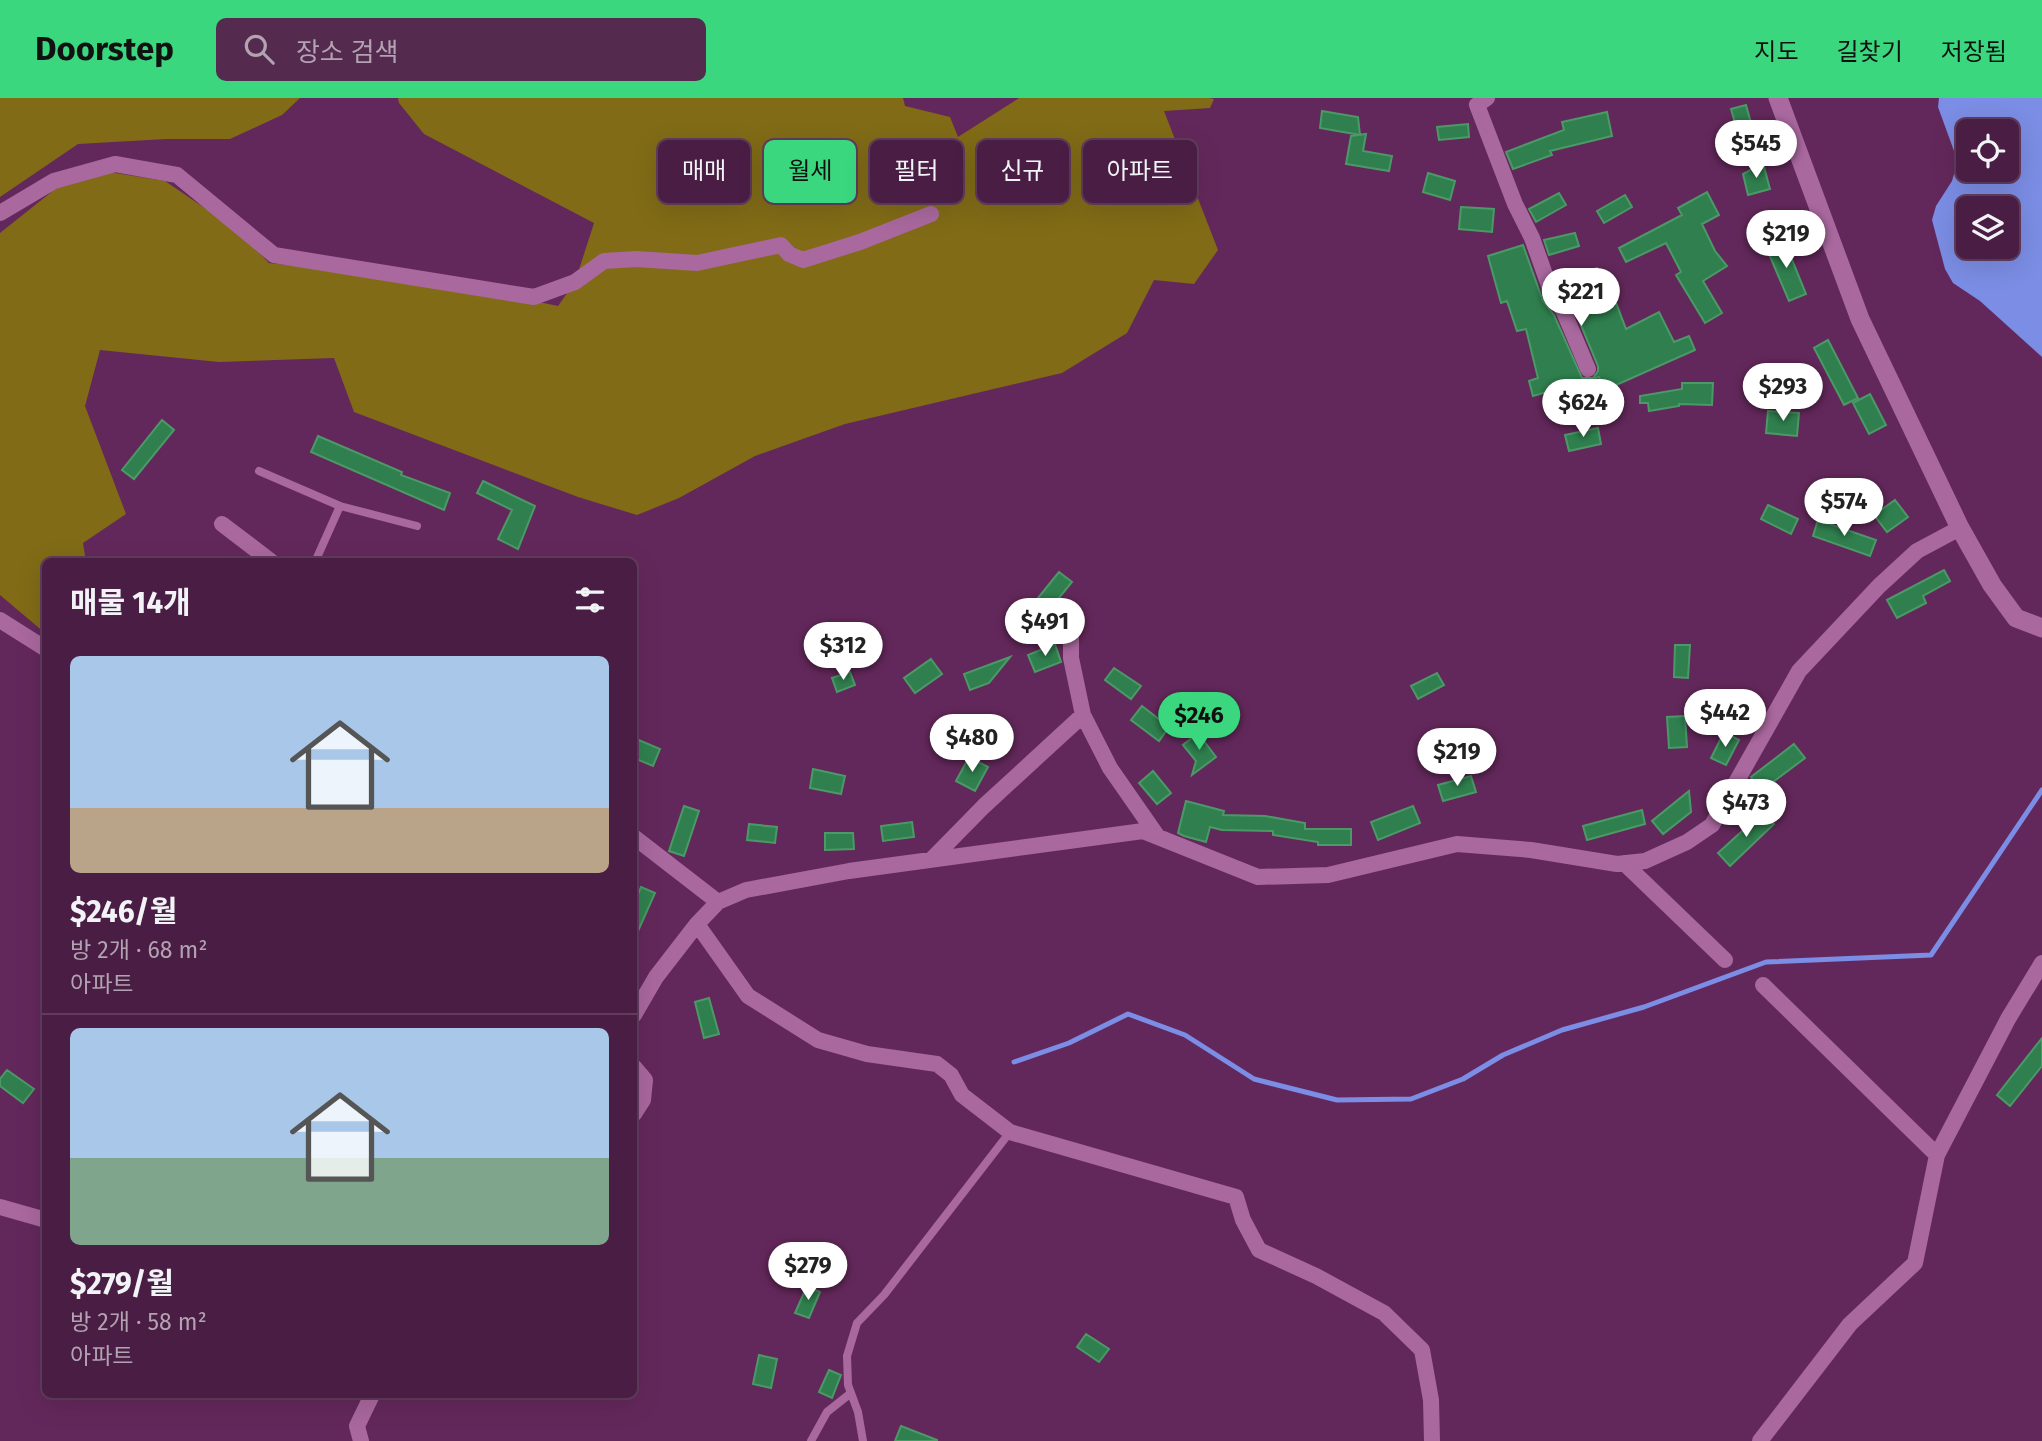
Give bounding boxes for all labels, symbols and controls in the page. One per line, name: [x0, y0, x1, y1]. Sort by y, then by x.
search box: [216, 18, 706, 81]
text: Doorstep: [35, 29, 174, 69]
icon: search: [240, 30, 278, 68]
text: 장소 검색: [296, 37, 398, 68]
text: 지도: [1754, 38, 1799, 66]
text: 길찾기: [1837, 38, 1903, 66]
text: 저장됨: [1941, 38, 2007, 66]
map controls: [1956, 119, 2019, 259]
button: locate: [1956, 119, 2019, 182]
pin: $545: [1715, 120, 1797, 180]
text: $545: [1731, 129, 1781, 157]
chip: 매매: [658, 140, 750, 203]
chip: 월세: [764, 140, 856, 203]
chip: 필터: [870, 140, 963, 203]
chip: 신규: [977, 140, 1069, 203]
chip: 아파트: [1083, 140, 1197, 203]
button: layers: [1956, 196, 2019, 259]
pin: $219: [1745, 211, 1827, 270]
text: $219: [1762, 219, 1810, 247]
pin: $221: [1540, 268, 1622, 328]
text: $221: [1558, 277, 1604, 305]
pin: $293: [1742, 364, 1824, 423]
text: $293: [1759, 372, 1807, 400]
pin: $624: [1542, 380, 1624, 439]
text: $624: [1558, 388, 1608, 416]
pin: $574: [1803, 478, 1885, 538]
text: $574: [1820, 487, 1868, 515]
icon: filters: [571, 581, 609, 619]
text: 매물 14개: [70, 585, 191, 621]
pin: $491: [1004, 598, 1086, 658]
text: $491: [1021, 607, 1069, 635]
pin: $312: [802, 622, 884, 682]
text: $312: [820, 631, 866, 659]
pin: $442: [1684, 690, 1766, 749]
pin: $246: [1158, 692, 1240, 752]
text: $442: [1700, 698, 1750, 726]
text: $246: [1174, 701, 1224, 729]
icon: home: [277, 702, 403, 828]
pin: $480: [931, 714, 1013, 774]
text: $480: [946, 723, 998, 751]
pin: $219: [1416, 728, 1498, 788]
text: $219: [1433, 737, 1481, 765]
pin: $473: [1705, 780, 1787, 839]
text: $473: [1722, 788, 1770, 816]
text: $246/월: [70, 894, 177, 930]
text: 방 2개 · 68 m²: [70, 936, 207, 964]
text: 아파트: [70, 970, 133, 998]
icon: home: [277, 1074, 403, 1200]
pin: $279: [767, 1242, 849, 1302]
text: $279: [784, 1251, 832, 1279]
text: $279/월: [70, 1266, 174, 1302]
text: 방 2개 · 58 m²: [70, 1308, 207, 1336]
text: 아파트: [70, 1342, 133, 1370]

